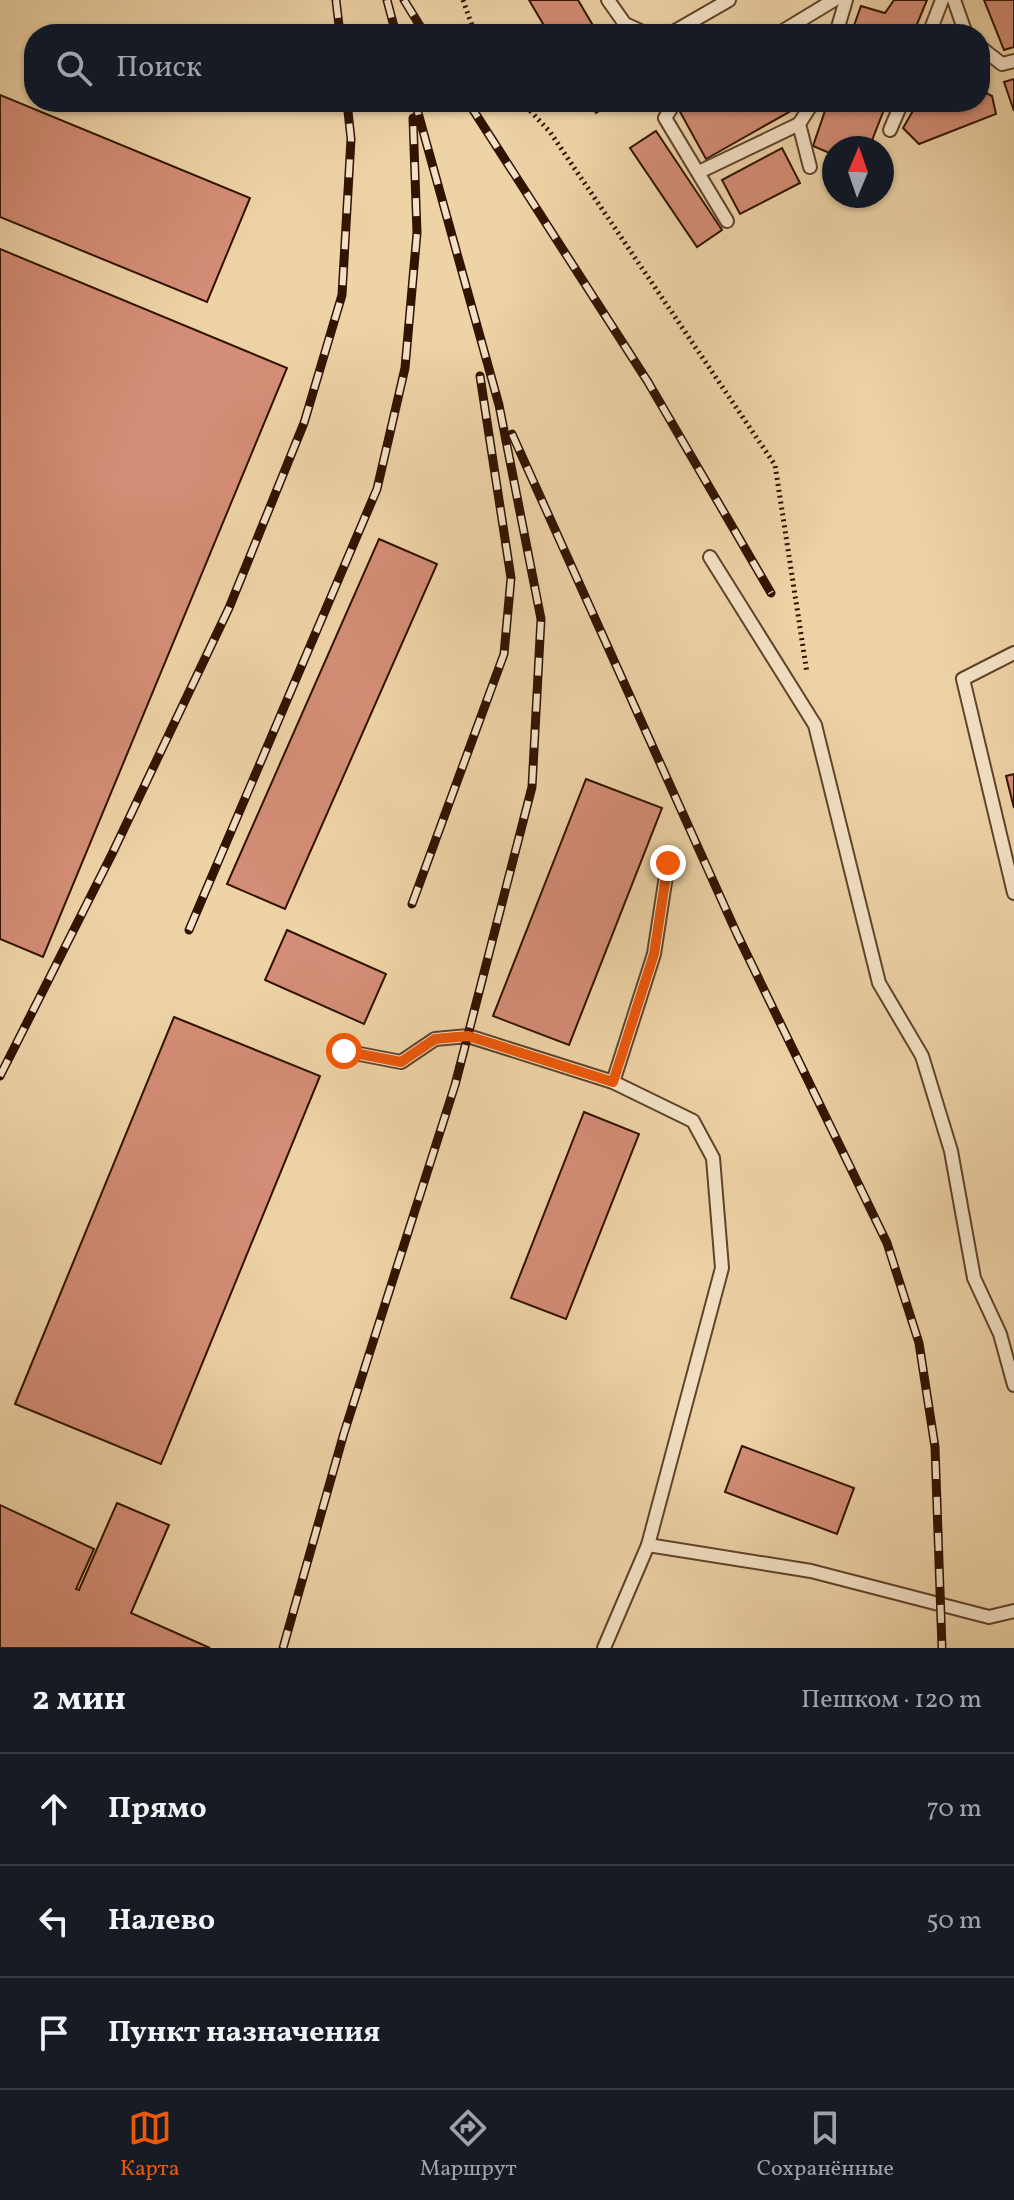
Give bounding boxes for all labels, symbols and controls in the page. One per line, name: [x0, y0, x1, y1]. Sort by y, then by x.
search box: [24, 24, 990, 112]
icon: search: [52, 46, 96, 90]
text: Поиск: [116, 47, 202, 89]
north arrow: [822, 136, 894, 208]
route end: [650, 845, 686, 881]
route start: [326, 1033, 362, 1069]
text: 2 мин: [32, 1677, 126, 1724]
text: Пешком · 120 m: [801, 1682, 982, 1718]
icon: ahead: [32, 1787, 76, 1831]
text: Прямо: [108, 1788, 207, 1830]
text: 70 m: [927, 1791, 982, 1827]
icon: left: [32, 1899, 76, 1943]
text: Налево: [108, 1900, 215, 1942]
text: 50 m: [926, 1903, 982, 1939]
icon: arrive: [32, 2011, 76, 2055]
text: Пункт назначения: [108, 2012, 380, 2054]
tab: Карта: [120, 2106, 180, 2185]
tab: Маршрут: [420, 2106, 517, 2185]
tab: Сохранённые: [757, 2106, 894, 2185]

